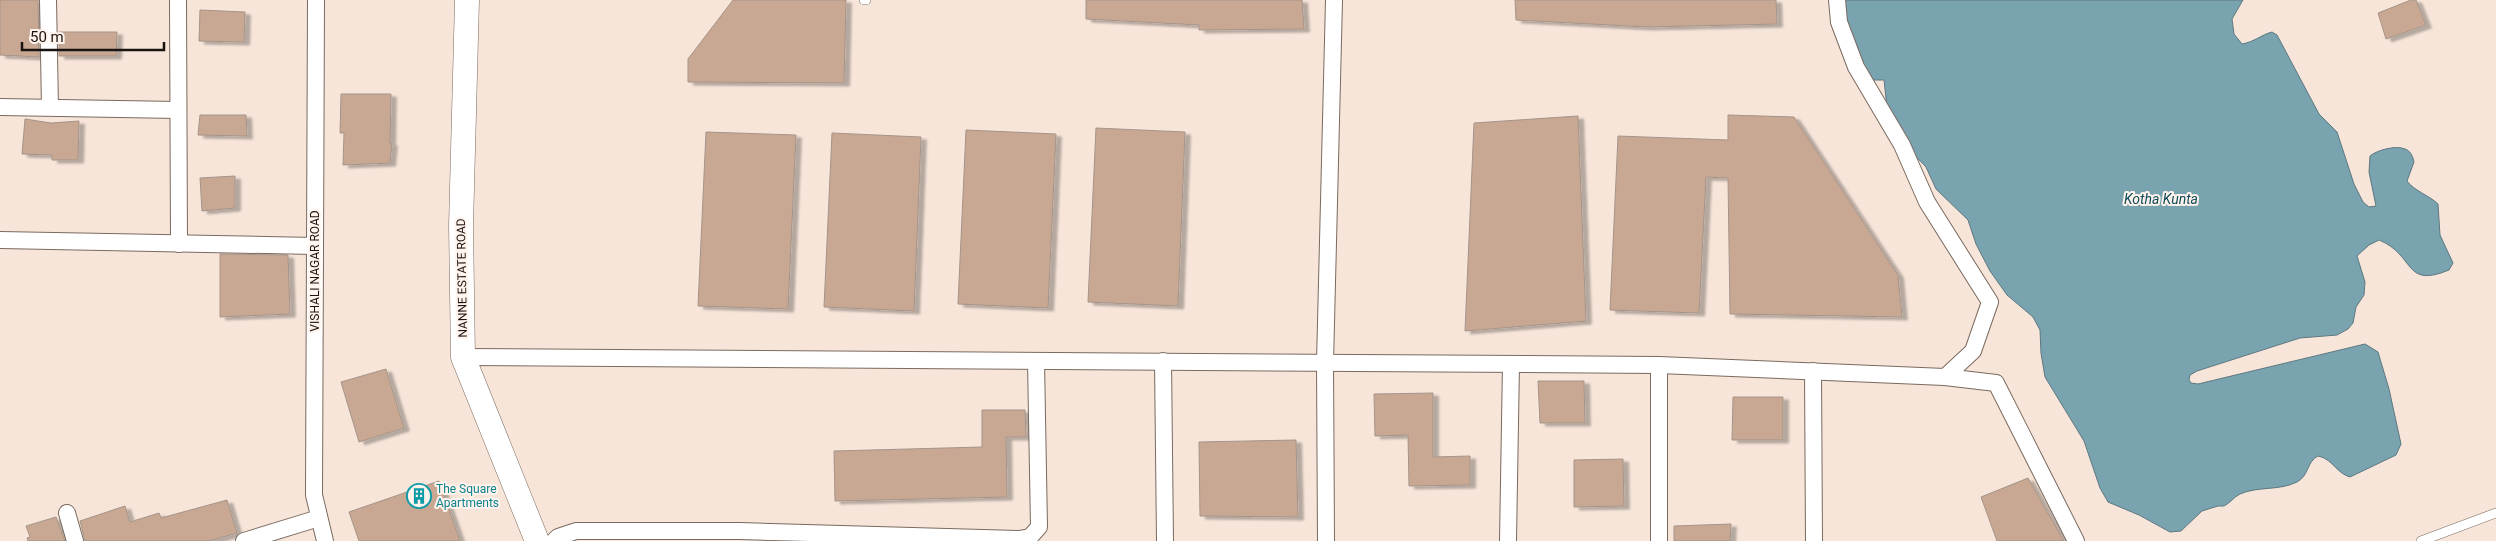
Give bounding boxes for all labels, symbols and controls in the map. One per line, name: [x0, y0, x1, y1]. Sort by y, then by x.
scale bar: [22, 20, 165, 52]
text: 50 m: [30, 28, 64, 46]
water label: Kotha Kunta: [2124, 191, 2198, 207]
street label: VISHALI NAGAR ROAD: [308, 210, 322, 332]
street label: NANNE ESTATE ROAD: [454, 218, 470, 338]
place label: The Square Apartments: [436, 482, 499, 510]
building icon: The Square Apartments: [406, 483, 432, 509]

